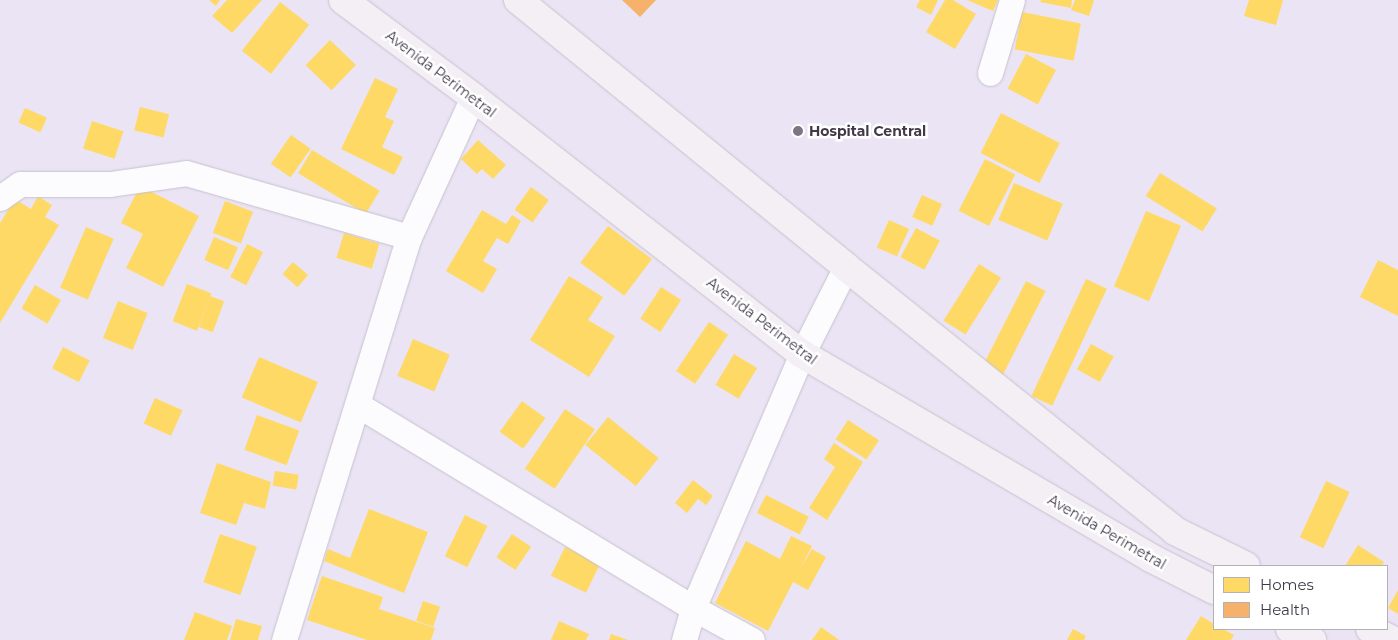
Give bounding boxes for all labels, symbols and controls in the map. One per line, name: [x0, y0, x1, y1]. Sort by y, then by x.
street label: Avenida Perimetral: [383, 27, 499, 121]
place label: Hospital Central: [809, 123, 926, 139]
marker: Hospital Central: [791, 124, 805, 138]
street label: Avenida Perimetral: [704, 274, 820, 368]
street label: Avenida Perimetral: [1045, 491, 1169, 573]
legend: [1213, 565, 1388, 630]
text: Homes: [1260, 575, 1314, 594]
text: Health: [1260, 600, 1310, 619]

